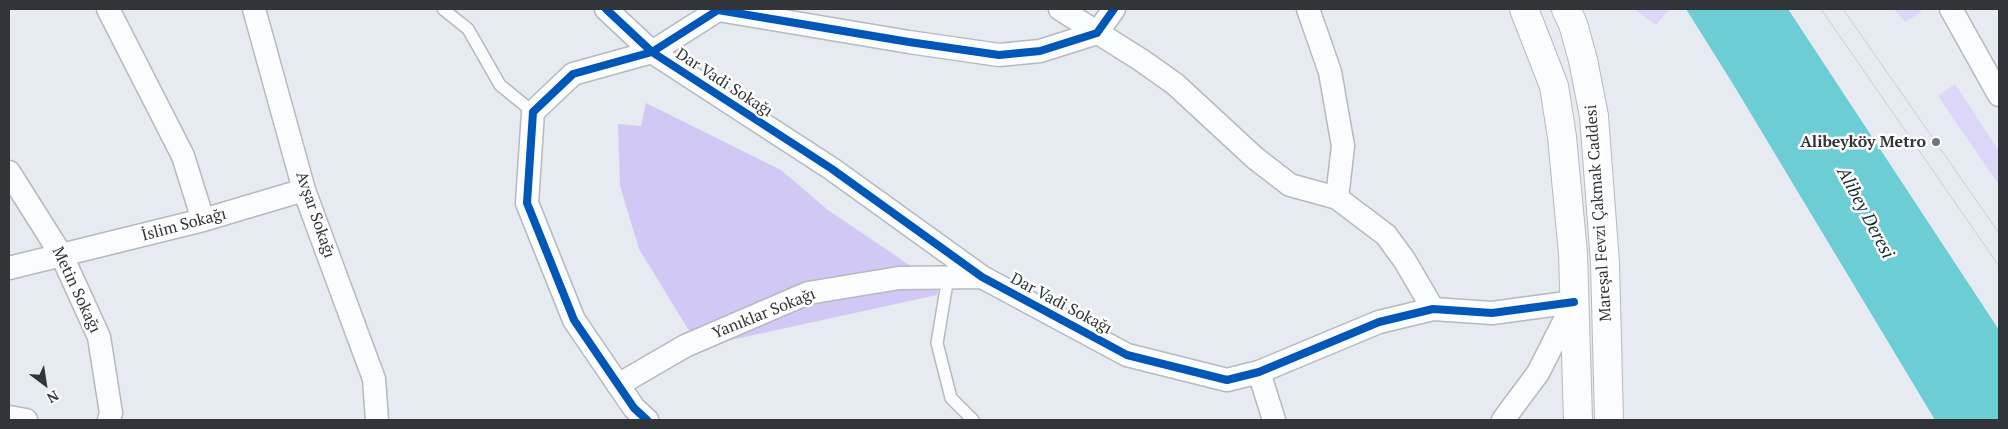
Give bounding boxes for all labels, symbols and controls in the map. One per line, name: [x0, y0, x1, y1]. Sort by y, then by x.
street label: Dar Vadi Sokağı: [672, 45, 776, 121]
street label: Mareşal Fevzi Çakmak Caddesi: [1582, 104, 1616, 322]
place label: Alibeyköy Metro: [1800, 132, 1926, 152]
marker: Alibeyköy Metro: [1930, 136, 1942, 148]
water label: Alibey Deresi: [1832, 163, 1898, 263]
street label: Avşar Sokağı: [291, 169, 339, 261]
street label: İslim Sokağı: [140, 204, 228, 246]
street label: Metin Sokağı: [48, 244, 104, 336]
street label: Dar Vadi Sokağı: [1007, 269, 1115, 339]
street label: Yanıklar Sokağı: [710, 285, 818, 343]
north arrow: [20, 359, 70, 409]
text: N: [44, 386, 62, 408]

